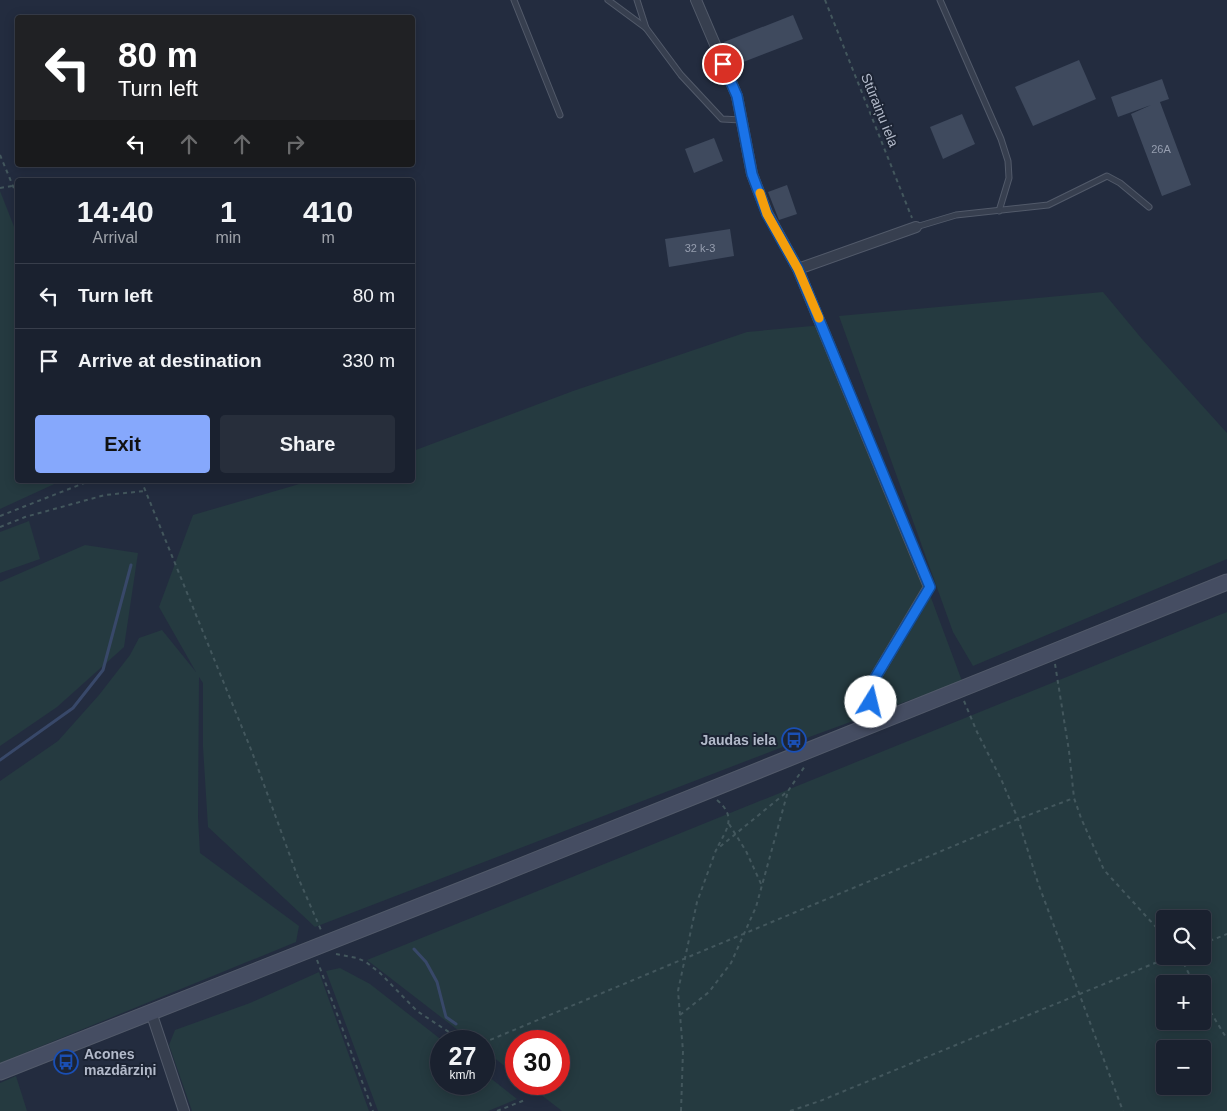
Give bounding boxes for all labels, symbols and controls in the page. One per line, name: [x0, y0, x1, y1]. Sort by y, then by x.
icon: left: [35, 35, 100, 100]
text: 80 m: [118, 35, 198, 74]
pin: [702, 43, 744, 85]
icon: arrive: [709, 50, 737, 78]
street label: Stūraiņu iela: [858, 71, 902, 149]
text: Turn left: [118, 76, 198, 101]
icon: left: [122, 130, 150, 158]
icon: ahead: [175, 130, 203, 158]
icon: ahead: [228, 130, 256, 158]
icon: right: [281, 130, 309, 158]
house number: 26A: [1151, 143, 1171, 155]
text: 14:40: [77, 195, 154, 228]
text: 1: [220, 195, 237, 228]
text: 410: [303, 195, 353, 228]
text: Arrival: [93, 229, 138, 246]
text: min: [215, 229, 241, 246]
text: m: [321, 229, 335, 246]
house number: 32 k-3: [685, 242, 715, 254]
icon: left: [35, 282, 63, 310]
text: Turn left: [78, 285, 153, 306]
text: 80 m: [353, 285, 395, 306]
icon: arrive: [35, 347, 63, 375]
text: Arrive at destination: [78, 350, 262, 371]
text: 330 m: [342, 350, 395, 371]
button: Exit: [35, 415, 210, 473]
button: Share: [220, 415, 395, 473]
position arrow: [844, 675, 896, 727]
bus stop icon: Jaudas iela: [781, 727, 807, 753]
place label: Jaudas iela: [701, 732, 776, 748]
map controls: [1156, 910, 1211, 1095]
button: search: [1156, 910, 1211, 965]
button: +: [1156, 975, 1211, 1030]
speed limit sign: 30: [505, 1030, 570, 1095]
button: −: [1156, 1040, 1211, 1095]
text: 27: [449, 1042, 476, 1070]
place label: Acones mazdārziņi: [84, 1046, 156, 1078]
bus stop icon: Acones mazdārziņi: [53, 1049, 79, 1075]
text: km/h: [449, 1068, 476, 1082]

